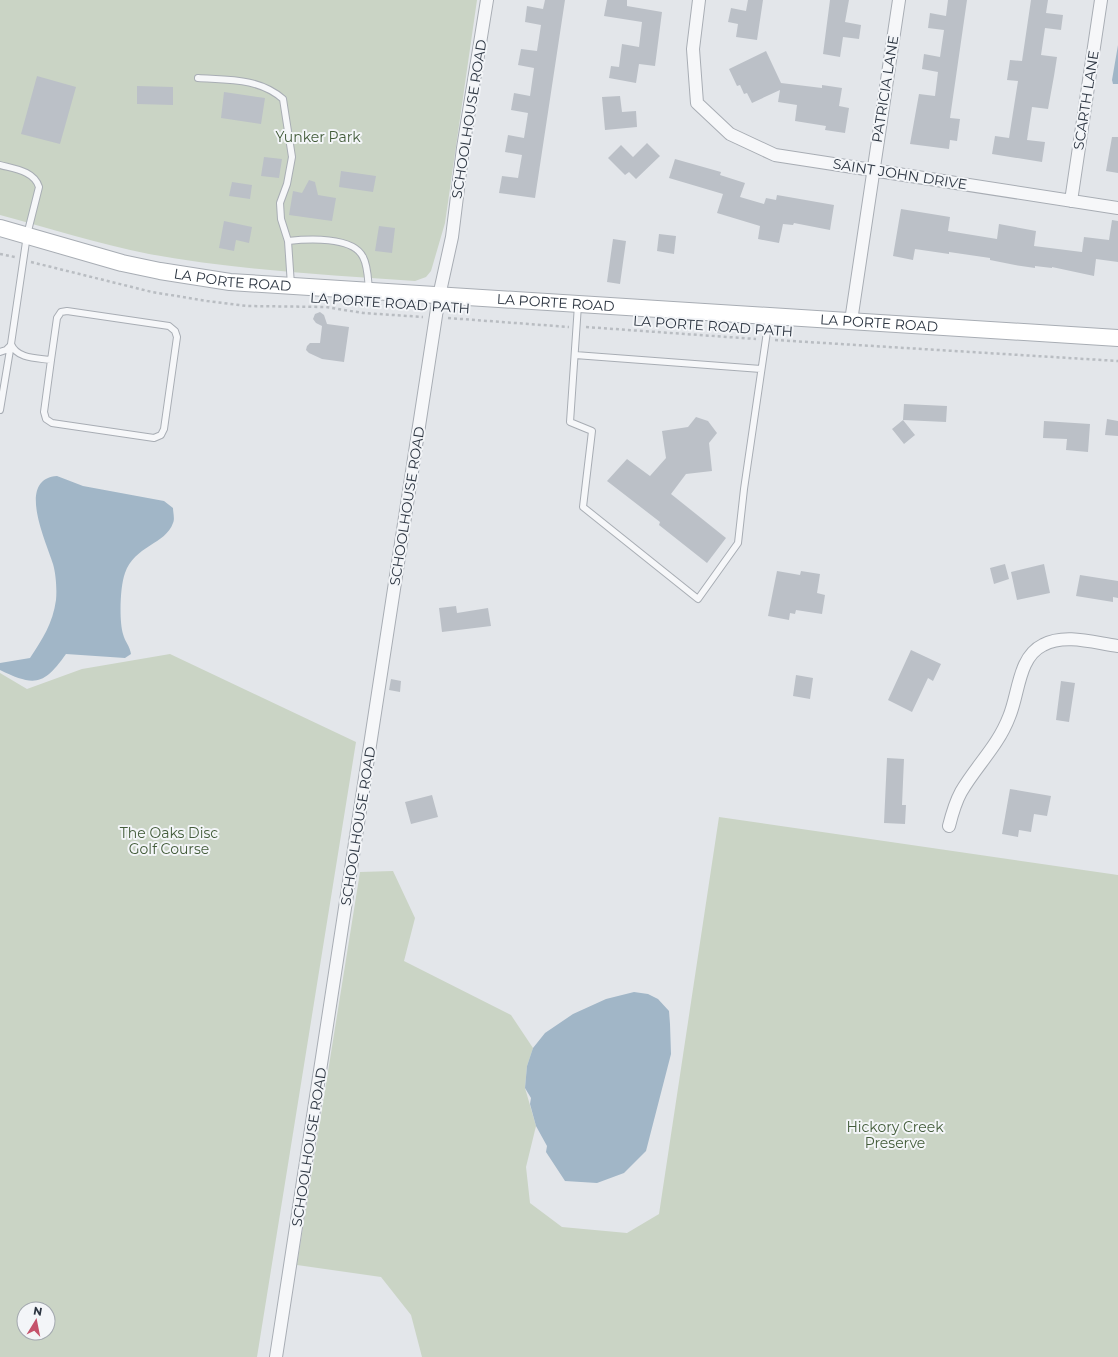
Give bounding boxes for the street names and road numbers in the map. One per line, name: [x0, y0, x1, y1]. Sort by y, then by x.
street label: PATRICIA LANE: [868, 34, 902, 144]
street label: SCHOOLHOUSE ROAD: [448, 38, 490, 200]
street label: SCARTH LANE: [1069, 49, 1103, 151]
street label: SAINT JOHN DRIVE: [832, 154, 968, 194]
street label: LA PORTE ROAD: [173, 264, 292, 295]
street label: LA PORTE ROAD PATH: [309, 288, 471, 318]
street label: LA PORTE ROAD: [496, 290, 615, 315]
street label: LA PORTE ROAD: [820, 310, 939, 336]
street label: LA PORTE ROAD PATH: [632, 311, 794, 341]
street label: SCHOOLHOUSE ROAD: [386, 425, 428, 587]
street label: SCHOOLHOUSE ROAD: [337, 745, 379, 907]
street label: SCHOOLHOUSE ROAD: [288, 1066, 330, 1228]

